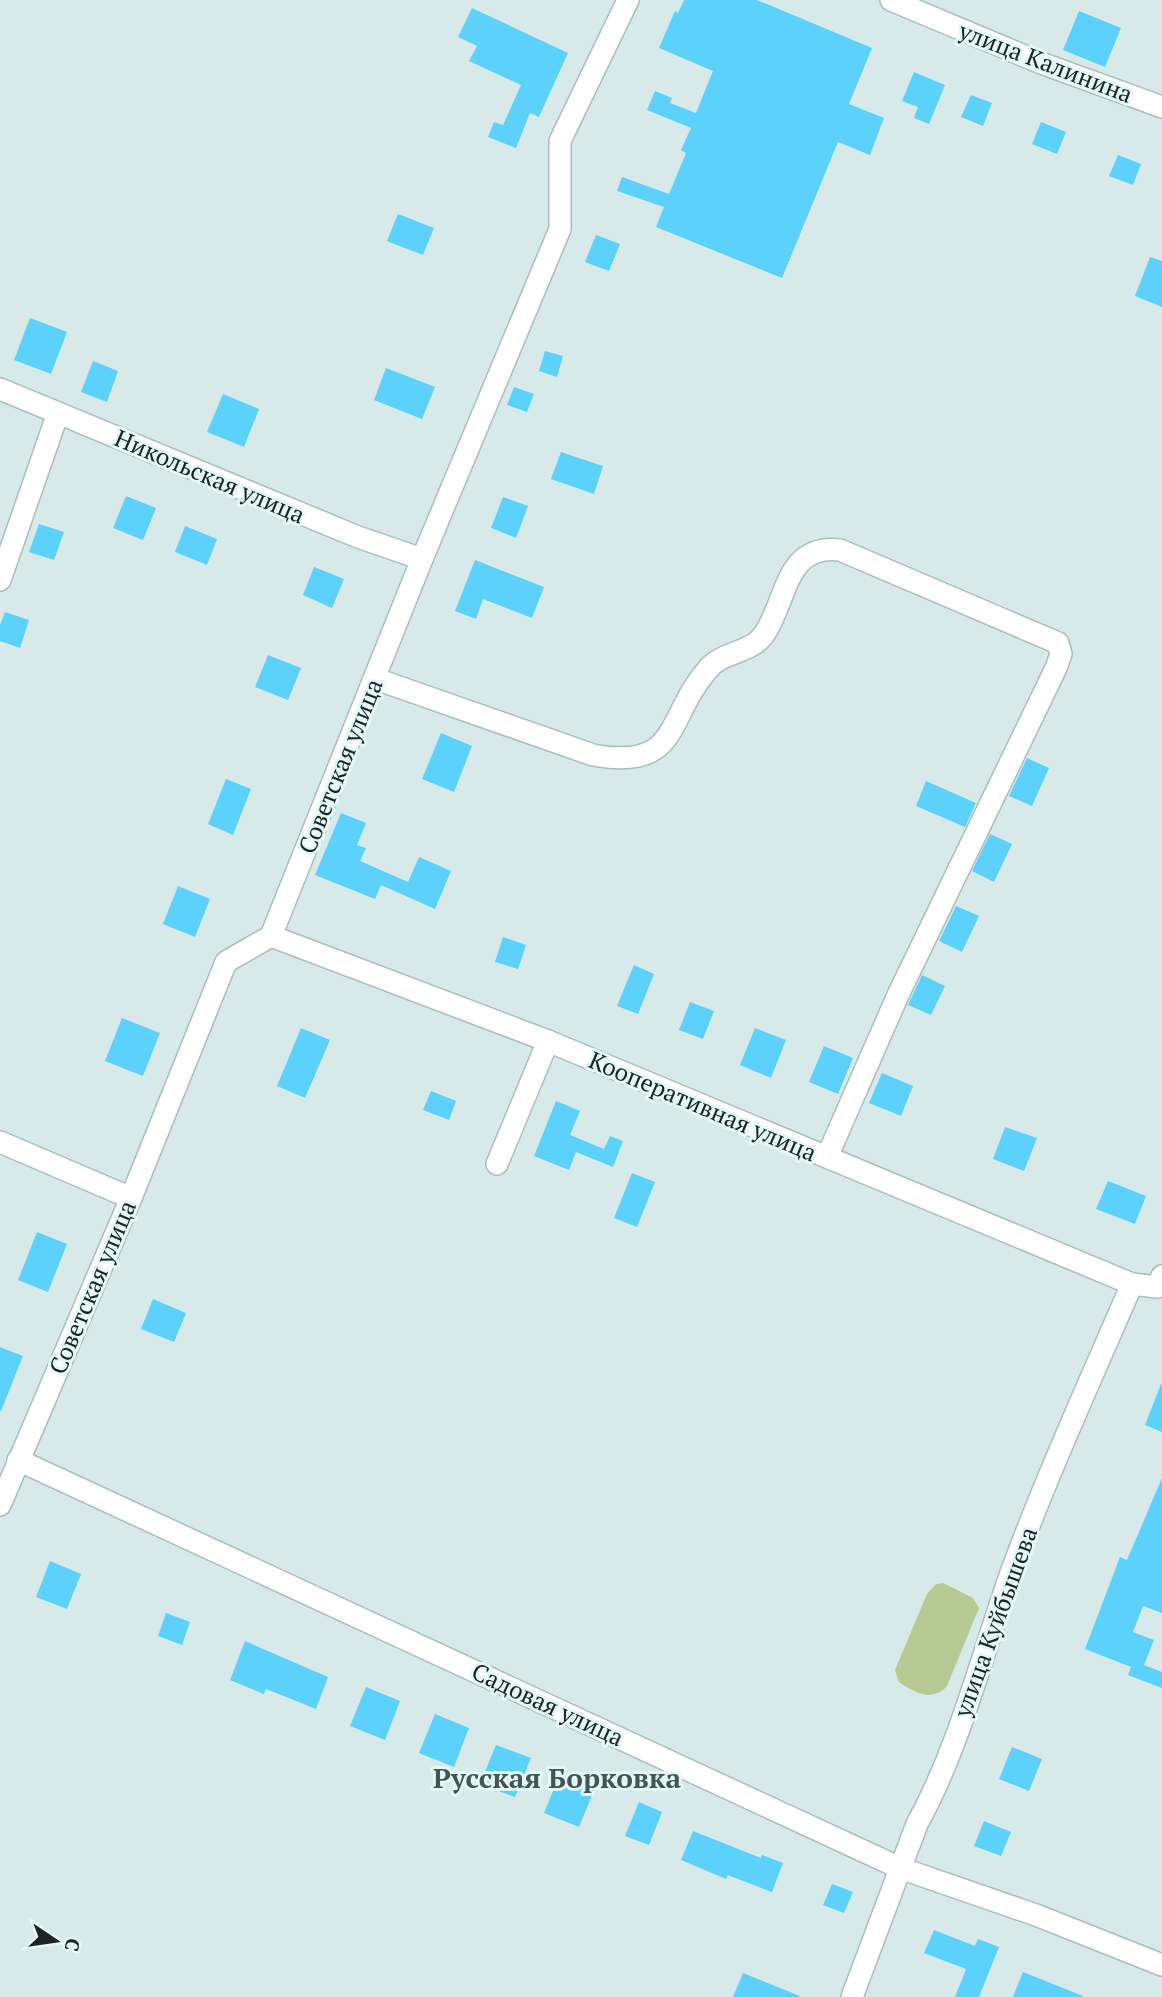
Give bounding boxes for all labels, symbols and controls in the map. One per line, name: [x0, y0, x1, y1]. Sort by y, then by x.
street label: улица Калинина: [954, 14, 1137, 110]
street label: Никольская улица: [110, 422, 310, 530]
street label: Советская улица: [290, 674, 390, 858]
street label: Кооперативная улица: [584, 1044, 822, 1168]
street label: Советская улица: [41, 1195, 143, 1379]
street label: улица Куйбышева: [945, 1522, 1044, 1723]
street label: Садовая улица: [467, 1655, 629, 1753]
district label: Русская Борковка: [433, 1759, 681, 1796]
north arrow: [21, 1906, 91, 1976]
text: С: [59, 1936, 87, 1954]

